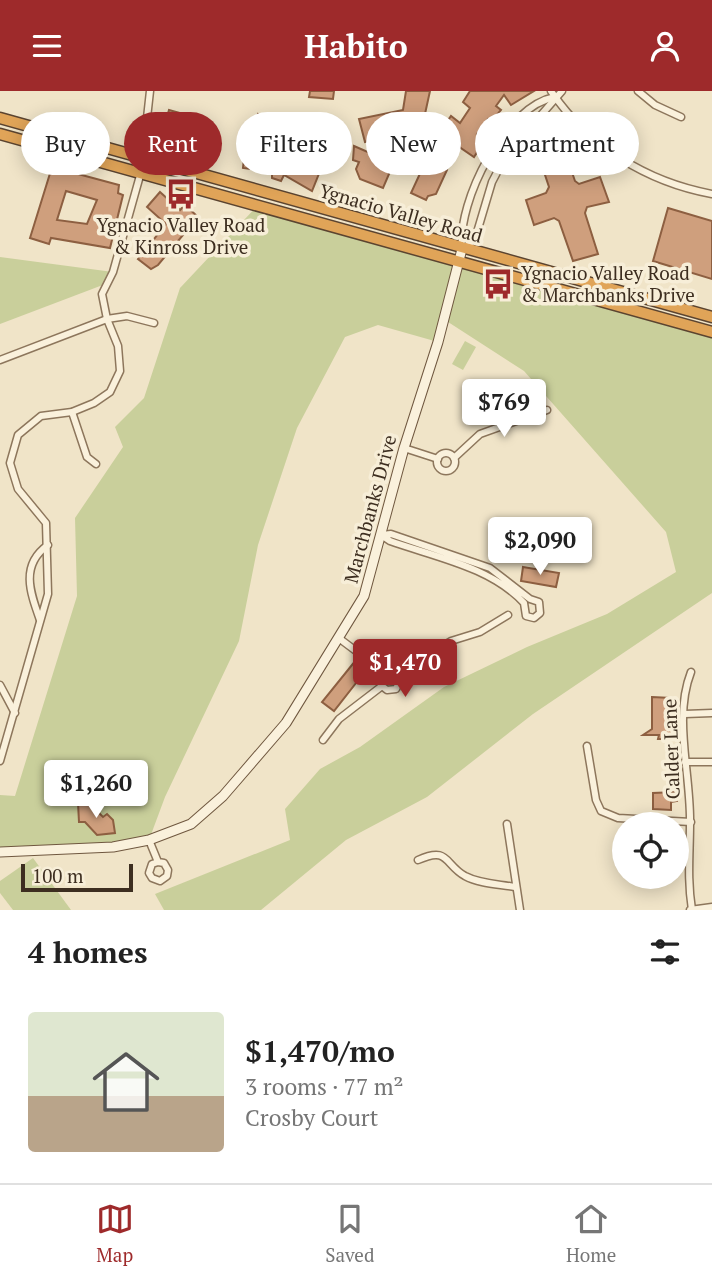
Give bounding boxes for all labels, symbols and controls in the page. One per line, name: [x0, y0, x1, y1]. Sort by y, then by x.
text: Habito: [304, 25, 408, 67]
icon: menu: [28, 27, 66, 65]
icon: person: [646, 27, 684, 65]
chip: Buy: [21, 112, 110, 175]
chip: Rent: [124, 112, 222, 175]
chip: Filters: [236, 112, 352, 175]
chip: New: [366, 112, 461, 175]
chip: Apartment: [475, 112, 639, 175]
bus stop icon: Ygnacio Valley Road & Kinross Drive: [164, 177, 198, 211]
street label: Ygnacio Valley Road: [317, 177, 486, 248]
place label: Ygnacio Valley Road & Kinross Drive: [97, 212, 266, 259]
place label: Ygnacio Valley Road & Marchbanks Drive: [521, 260, 695, 307]
bus stop icon: Ygnacio Valley Road & Marchbanks Drive: [481, 267, 515, 301]
pin: $769: [463, 379, 545, 439]
text: $769: [478, 386, 530, 417]
street label: Marchbanks Drive: [338, 432, 401, 586]
pin: $2,090: [483, 517, 597, 577]
text: $2,090: [504, 524, 576, 555]
pin: $1,470: [348, 639, 462, 699]
text: $1,470: [369, 646, 441, 677]
street label: Calder Lane: [656, 698, 685, 800]
pin: $1,260: [39, 761, 153, 820]
text: $1,260: [60, 767, 132, 798]
map controls: [612, 812, 689, 889]
button: locate: [612, 812, 689, 889]
scale bar: [21, 861, 133, 893]
text: 100 m: [32, 863, 83, 888]
text: 4 homes: [28, 932, 147, 972]
icon: filters: [646, 933, 684, 971]
text: $1,470/mo: [245, 1031, 395, 1071]
icon: home: [84, 1040, 168, 1124]
text: 3 rooms · 77 m²: [245, 1071, 404, 1102]
text: Crosby Court: [245, 1102, 378, 1133]
tab: Map: [96, 1200, 134, 1267]
tab: Saved: [325, 1200, 374, 1267]
tab: Home: [566, 1200, 616, 1267]

